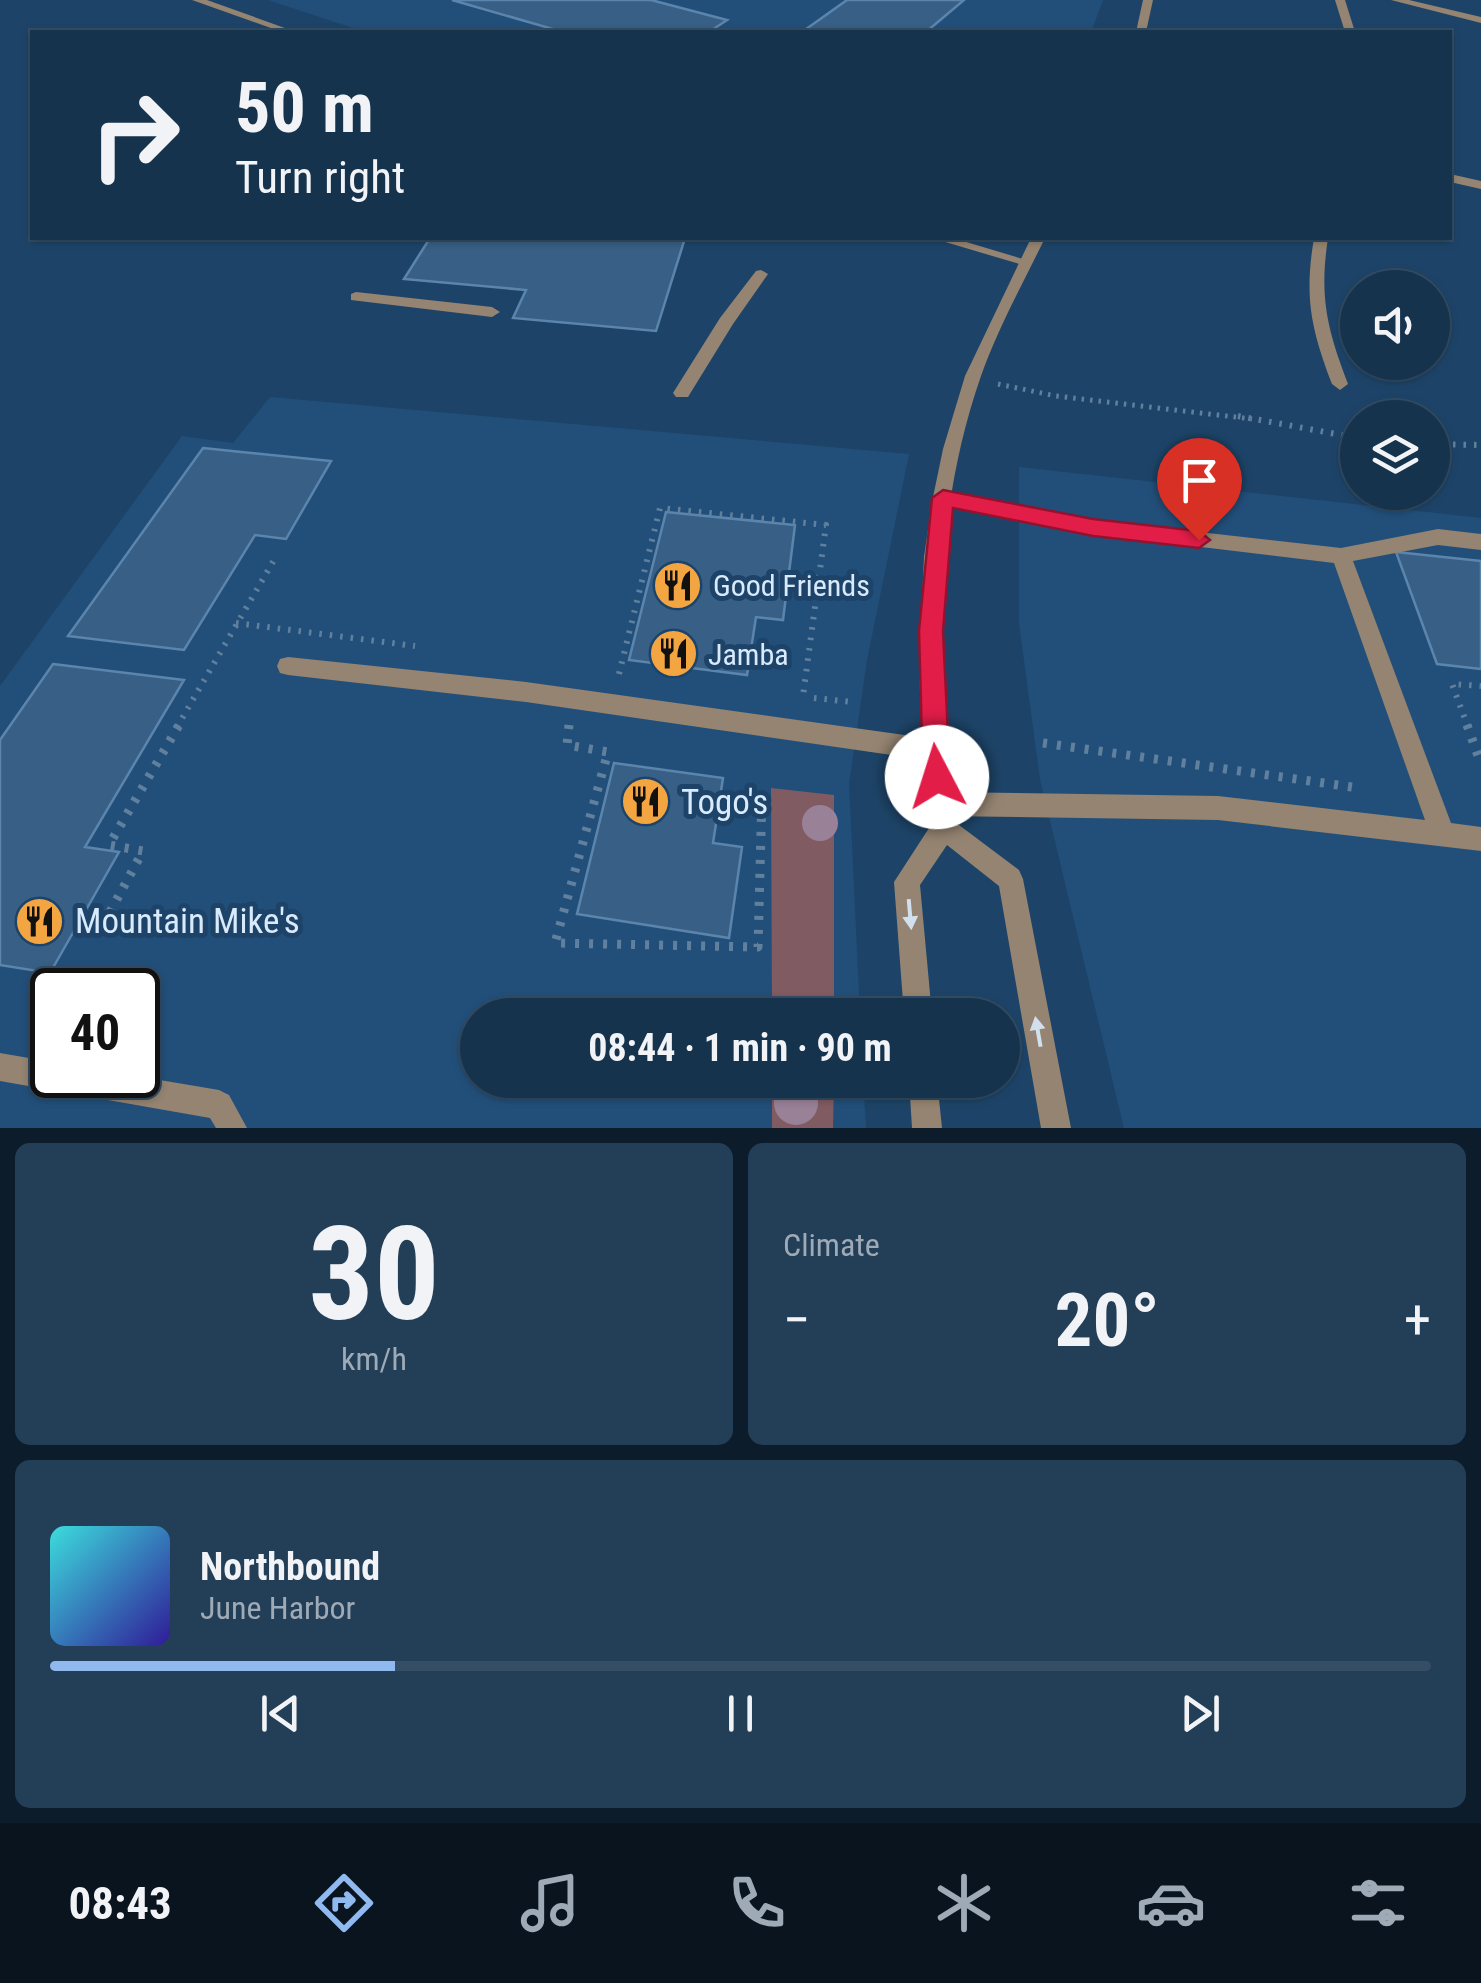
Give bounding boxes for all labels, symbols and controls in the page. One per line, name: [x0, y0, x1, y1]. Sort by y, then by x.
text: 50 m: [235, 67, 374, 149]
icon: right: [70, 70, 200, 200]
text: Turn right: [235, 151, 405, 204]
map controls: [1340, 270, 1450, 510]
button: sound: [1340, 270, 1450, 380]
button: layers: [1340, 400, 1450, 510]
pin: [1157, 438, 1242, 541]
icon: arrive: [1172, 453, 1227, 508]
restaurant icon: Good Friends: [652, 559, 704, 611]
place label: Good Friends: [713, 568, 870, 603]
restaurant icon: Jamba: [647, 628, 699, 680]
place label: Jamba: [708, 637, 789, 672]
position arrow: [885, 725, 989, 829]
restaurant icon: Togo's: [620, 776, 672, 828]
place label: Togo's: [681, 782, 768, 823]
restaurant icon: Mountain Mike's: [14, 895, 66, 947]
one-way arrow: [902, 899, 918, 931]
place label: Mountain Mike's: [75, 901, 300, 942]
speed limit sign: 40: [30, 968, 160, 1098]
one-way arrow: [1030, 1016, 1045, 1047]
text: 08:44 · 1 min · 90 m: [588, 1026, 892, 1070]
text: 30: [308, 1198, 440, 1351]
text: Climate: [783, 1226, 880, 1264]
text: 20°: [1055, 1276, 1160, 1364]
text: −: [783, 1288, 811, 1352]
text: +: [1404, 1288, 1431, 1352]
text: km/h: [341, 1340, 407, 1378]
text: Northbound: [200, 1545, 380, 1589]
text: June Harbor: [200, 1589, 355, 1627]
icon: previous: [253, 1686, 308, 1741]
icon: pause: [713, 1686, 768, 1741]
icon: next: [1173, 1686, 1228, 1741]
icon: directions: [309, 1868, 379, 1938]
icon: music: [515, 1868, 585, 1938]
icon: phone: [722, 1868, 792, 1938]
icon: climate: [929, 1868, 999, 1938]
icon: car: [1136, 1868, 1206, 1938]
icon: filters: [1343, 1868, 1413, 1938]
text: 08:43: [68, 1877, 172, 1930]

